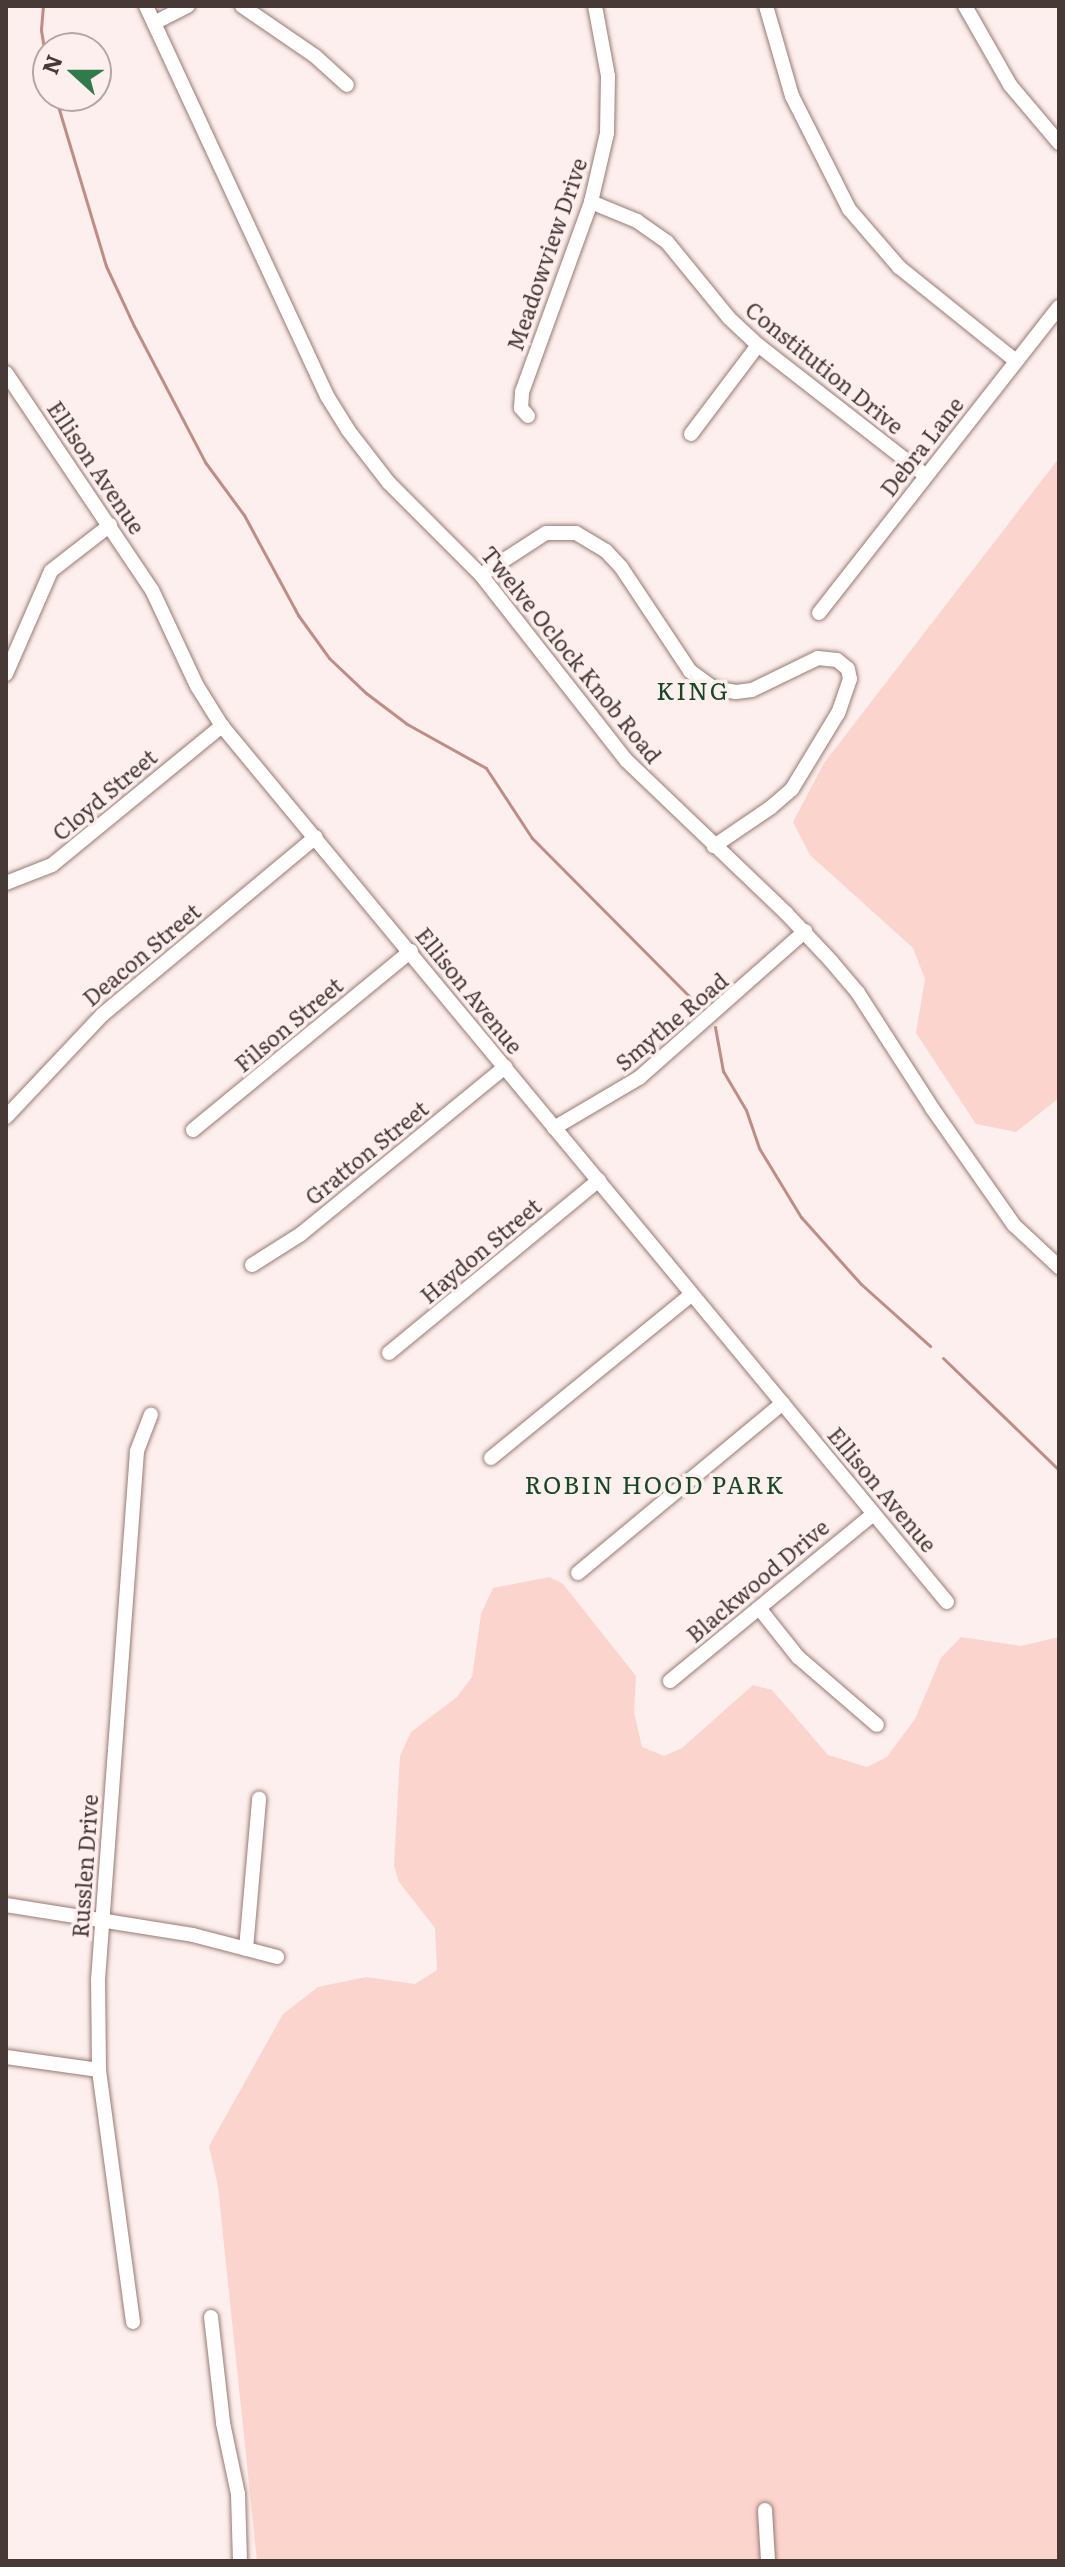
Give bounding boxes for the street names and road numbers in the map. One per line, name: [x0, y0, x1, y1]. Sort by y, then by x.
street label: Meadowview Drive: [501, 154, 591, 354]
street label: Constitution Drive: [741, 295, 909, 439]
street label: Debra Lane: [874, 391, 968, 501]
street label: Ellison Avenue: [43, 395, 151, 539]
street label: Twelve Oclock Knob Road: [476, 540, 668, 768]
street label: Cloyd Street: [47, 743, 161, 845]
street label: Deacon Street: [77, 897, 205, 1011]
street label: Ellison Avenue: [411, 922, 529, 1058]
street label: Smythe Road: [609, 966, 733, 1076]
street label: Filson Street: [229, 971, 347, 1077]
street label: Gratton Street: [299, 1094, 433, 1210]
street label: Haydon Street: [414, 1192, 546, 1308]
street label: Ellison Avenue: [823, 1421, 943, 1557]
street label: Blackwood Drive: [681, 1513, 833, 1647]
street label: Russlen Drive: [66, 1793, 102, 1939]

